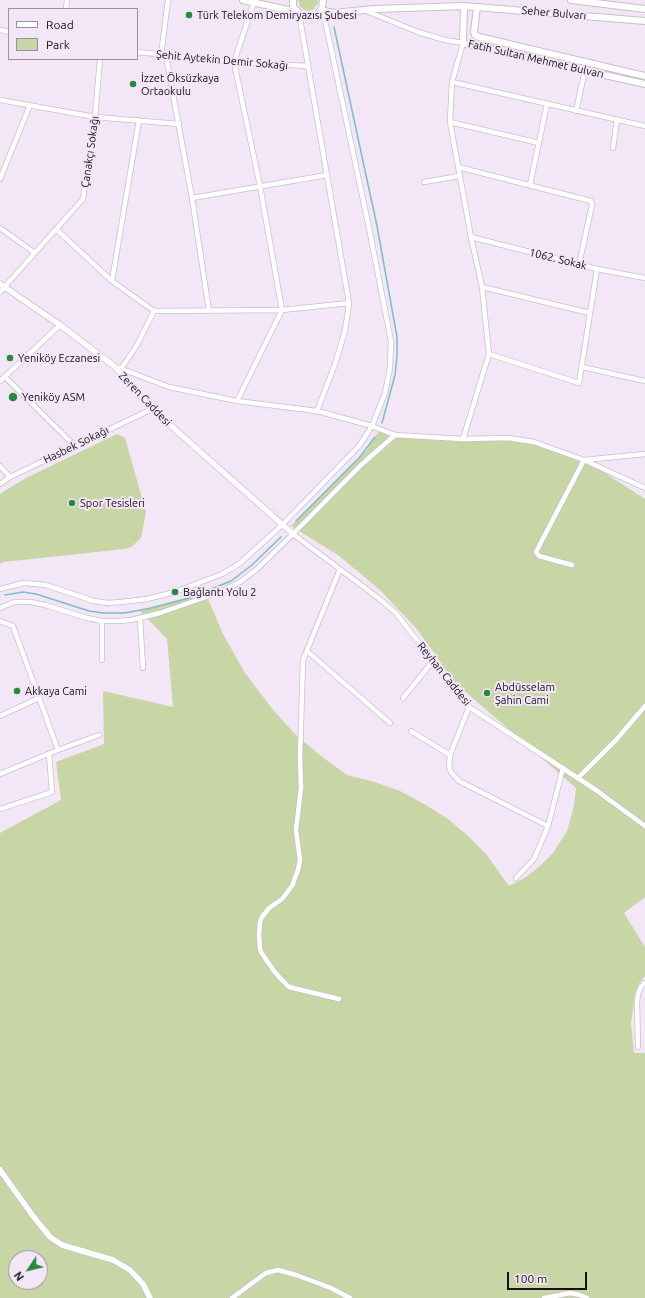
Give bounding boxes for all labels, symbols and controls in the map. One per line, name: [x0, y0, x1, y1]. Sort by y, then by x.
street label: Seher Bulvarı: [521, 4, 587, 22]
legend: [8, 8, 138, 60]
place label: Türk Telekom Demiryazısı Şubesi: [197, 8, 357, 22]
marker: Türk Telekom Demiryazısı Şubesi: [184, 10, 194, 20]
text: Road: [46, 18, 74, 31]
street label: Fatih Sultan Mehmet Bulvarı: [467, 37, 605, 81]
text: Park: [46, 38, 70, 51]
street label: Şehit Aytekin Demir Sokağı: [155, 48, 289, 72]
place label: İzzet Öksüzkaya Ortaokulu: [141, 71, 219, 97]
marker: İzzet Öksüzkaya Ortaokulu: [128, 79, 138, 89]
street label: Çanakçı Sokağı: [78, 115, 102, 189]
street label: 1062. Sokak: [528, 245, 588, 273]
place label: Yeniköy Eczanesi: [18, 351, 100, 365]
marker: Yeniköy Eczanesi: [5, 353, 15, 363]
street label: Zeren Caddesi: [116, 369, 174, 429]
place label: Yeniköy ASM: [22, 390, 85, 404]
marker: Yeniköy ASM: [7, 391, 19, 403]
street label: Hasbek Sokağı: [41, 423, 111, 467]
place label: Spor Tesisleri: [80, 496, 145, 510]
marker: Spor Tesisleri: [67, 498, 77, 508]
place label: Bağlantı Yolu 2: [183, 585, 257, 599]
marker: Bağlantı Yolu 2: [170, 587, 180, 597]
street label: Reyhan Caddesi: [414, 640, 474, 708]
place label: Abdüsselam Şahin Cami: [495, 680, 555, 706]
place label: Akkaya Cami: [25, 684, 87, 698]
marker: Akkaya Cami: [12, 686, 22, 696]
marker: Abdüsselam Şahin Cami: [482, 688, 492, 698]
north arrow: [8, 1250, 48, 1290]
scale bar: [509, 1264, 589, 1290]
text: N: [12, 1270, 26, 1283]
text: 100 m: [514, 1272, 547, 1285]

